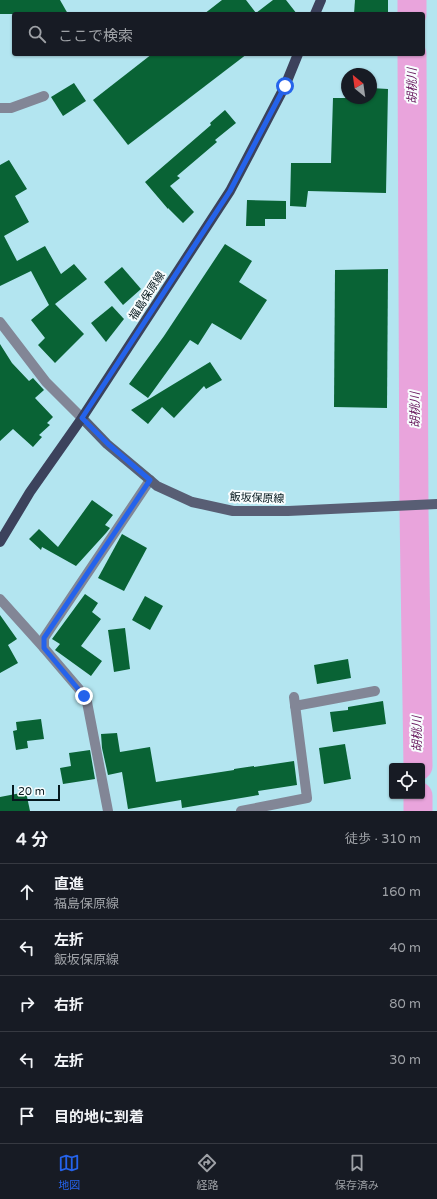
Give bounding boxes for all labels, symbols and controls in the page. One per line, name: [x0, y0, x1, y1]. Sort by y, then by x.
search box: [12, 12, 425, 56]
icon: search: [26, 23, 48, 45]
text: ここで検索: [58, 27, 133, 45]
water label: 胡桃川: [405, 66, 419, 104]
north arrow: [341, 68, 377, 104]
route start: [276, 77, 294, 95]
street label: 福島保原線: [127, 269, 167, 323]
water label: 胡桃川: [408, 390, 422, 428]
street label: 飯坂保原線: [229, 491, 285, 505]
route end: [75, 687, 93, 705]
water label: 胡桃川: [410, 714, 424, 752]
map controls: [389, 763, 425, 799]
button: locate: [389, 763, 425, 799]
scale bar: [12, 783, 60, 802]
text: 20 m: [18, 785, 45, 798]
text: 4 分: [16, 829, 48, 850]
text: 徒歩 · 310 m: [345, 831, 421, 847]
text: 直進: [54, 875, 84, 893]
icon: ahead: [16, 881, 38, 903]
text: 160 m: [381, 884, 421, 900]
text: 福島保原線: [54, 896, 119, 912]
text: 左折: [54, 931, 84, 949]
icon: left: [16, 937, 38, 959]
text: 40 m: [389, 940, 421, 956]
text: 飯坂保原線: [54, 952, 119, 968]
icon: right: [16, 993, 38, 1015]
text: 右折: [54, 996, 84, 1014]
text: 80 m: [389, 996, 421, 1012]
icon: left: [16, 1049, 38, 1071]
text: 左折: [54, 1052, 84, 1070]
text: 30 m: [389, 1052, 421, 1068]
icon: arrive: [16, 1105, 38, 1127]
text: 目的地に到着: [54, 1108, 144, 1126]
tab: 地図: [58, 1152, 80, 1192]
tab: 経路: [196, 1152, 218, 1192]
tab: 保存済み: [335, 1152, 379, 1192]

